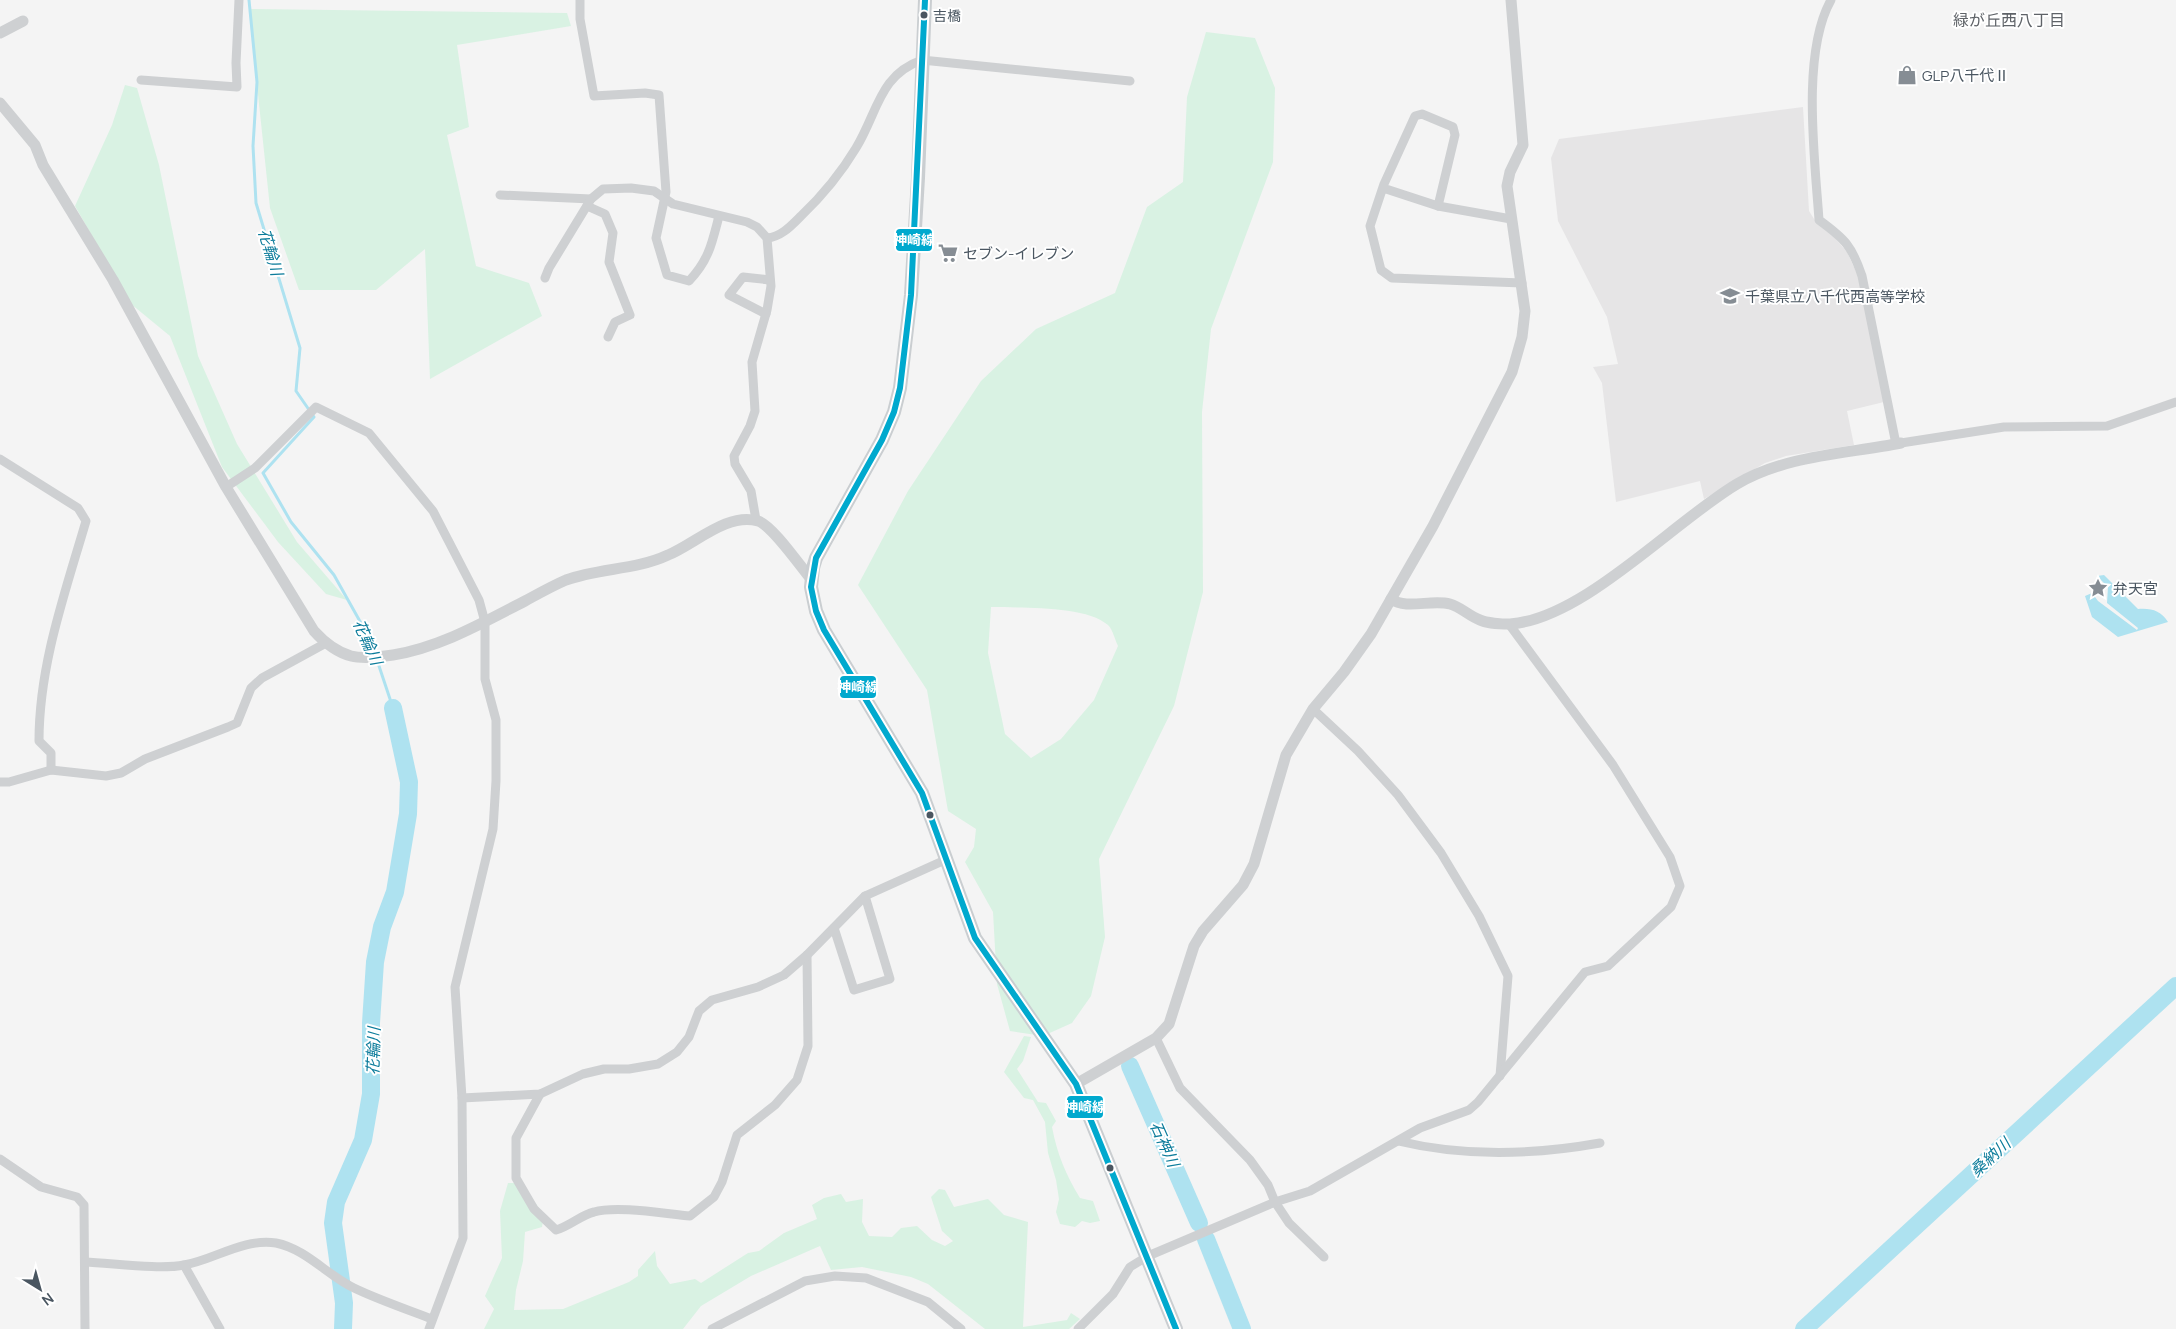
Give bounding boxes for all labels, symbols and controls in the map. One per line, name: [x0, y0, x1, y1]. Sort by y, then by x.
place label: 吉橋: [933, 6, 961, 25]
district label: 緑が丘西八丁目: [1953, 9, 2065, 31]
marker: 吉橋: [919, 10, 929, 20]
shop icon: GLP八千代Ⅱ: [1896, 64, 1918, 86]
place label: GLP八千代Ⅱ: [1922, 65, 2009, 86]
water label: 花輪川: [253, 226, 289, 280]
line badge: 神崎線: [895, 228, 933, 252]
text: 神崎線: [893, 230, 935, 249]
supermarket icon: セブン-イレブン: [937, 242, 959, 264]
place label: セブン-イレブン: [963, 243, 1074, 264]
school or university icon: 千葉県立八千代西高等学校: [1719, 285, 1741, 307]
place label: 千葉県立八千代西高等学校: [1745, 286, 1925, 307]
place icon: 弁天宮: [2087, 577, 2109, 599]
place label: 弁天宮: [2113, 578, 2158, 599]
water label: 花輪川: [348, 616, 389, 670]
line badge: 神崎線: [839, 675, 877, 699]
text: 神崎線: [837, 677, 879, 696]
unlabelled marker: [925, 810, 935, 820]
water label: 花輪川: [361, 1025, 385, 1075]
line badge: 神崎線: [1066, 1095, 1104, 1119]
text: 神崎線: [1064, 1097, 1106, 1116]
water label: 石神川: [1145, 1118, 1186, 1172]
water label: 桑納川: [1965, 1131, 2017, 1181]
unlabelled marker: [1105, 1163, 1115, 1173]
north arrow: [15, 1264, 65, 1314]
text: N: [38, 1289, 58, 1310]

